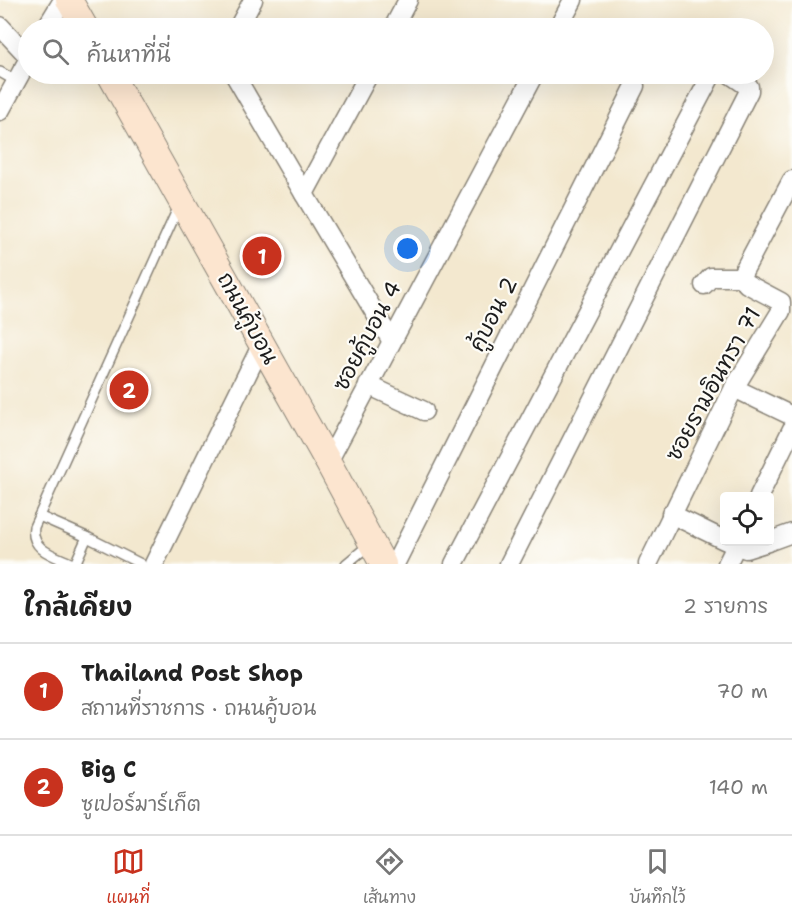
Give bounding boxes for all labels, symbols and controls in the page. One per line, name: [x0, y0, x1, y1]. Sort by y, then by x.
search box: [18, 18, 774, 84]
icon: search: [39, 35, 72, 68]
text: ค้นหาที่นี่: [87, 40, 171, 69]
pin: 1: [242, 234, 282, 278]
your location: [393, 234, 422, 263]
street label: ถนนคู้บอน: [209, 267, 285, 371]
street label: คู้บอน 2: [462, 272, 526, 357]
street label: ซอยคู้บอน 4: [326, 276, 410, 397]
street label: ซอยรามอินทรา 71: [659, 302, 767, 466]
pin: 2: [110, 368, 148, 412]
map controls: [720, 492, 774, 546]
button: locate: [720, 492, 774, 546]
text: ใกล้เคียง: [24, 589, 132, 624]
text: 2 รายการ: [683, 593, 768, 619]
text: Thailand Post Shop: [81, 659, 303, 688]
text: 1: [39, 678, 48, 704]
text: 70 m: [716, 678, 768, 704]
text: สถานที่ราชการ · ถนนคู้บอน: [81, 695, 316, 721]
text: Big C: [81, 755, 137, 784]
text: 2: [37, 774, 51, 800]
text: 140 m: [709, 774, 768, 800]
text: ซูเปอร์มาร์เก็ต: [81, 791, 201, 817]
tab: แผนที่: [107, 845, 150, 909]
tab: เส้นทาง: [363, 845, 416, 909]
tab: บันทึกไว้: [629, 845, 685, 909]

